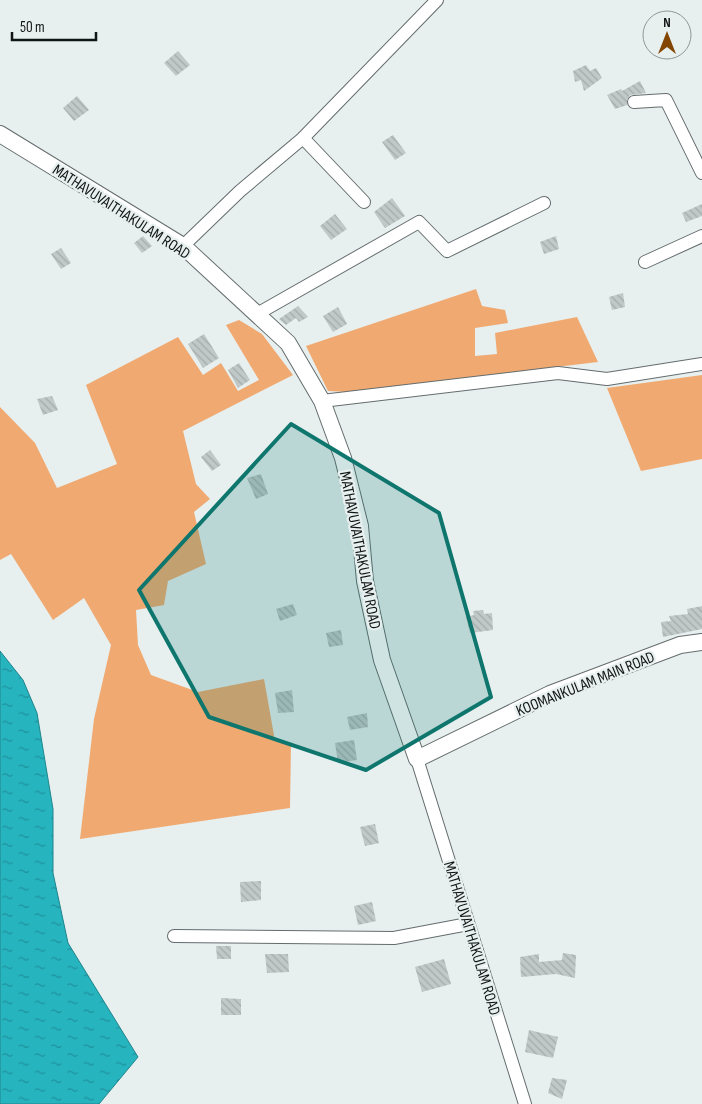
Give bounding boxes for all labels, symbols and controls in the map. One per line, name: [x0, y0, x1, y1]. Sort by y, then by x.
scale bar: [12, 10, 96, 42]
north arrow: [642, 10, 692, 60]
text: N: [663, 14, 671, 31]
text: 50 m: [20, 18, 45, 37]
street label: MATHAVUVAITHAKULAM ROAD: [49, 161, 194, 264]
street label: MATHAVUVAITHAKULAM ROAD: [335, 470, 384, 631]
street label: KOOMANKULAM MAIN ROAD: [514, 648, 658, 721]
street label: MATHAVUVAITHAKULAM ROAD: [439, 859, 504, 1018]

